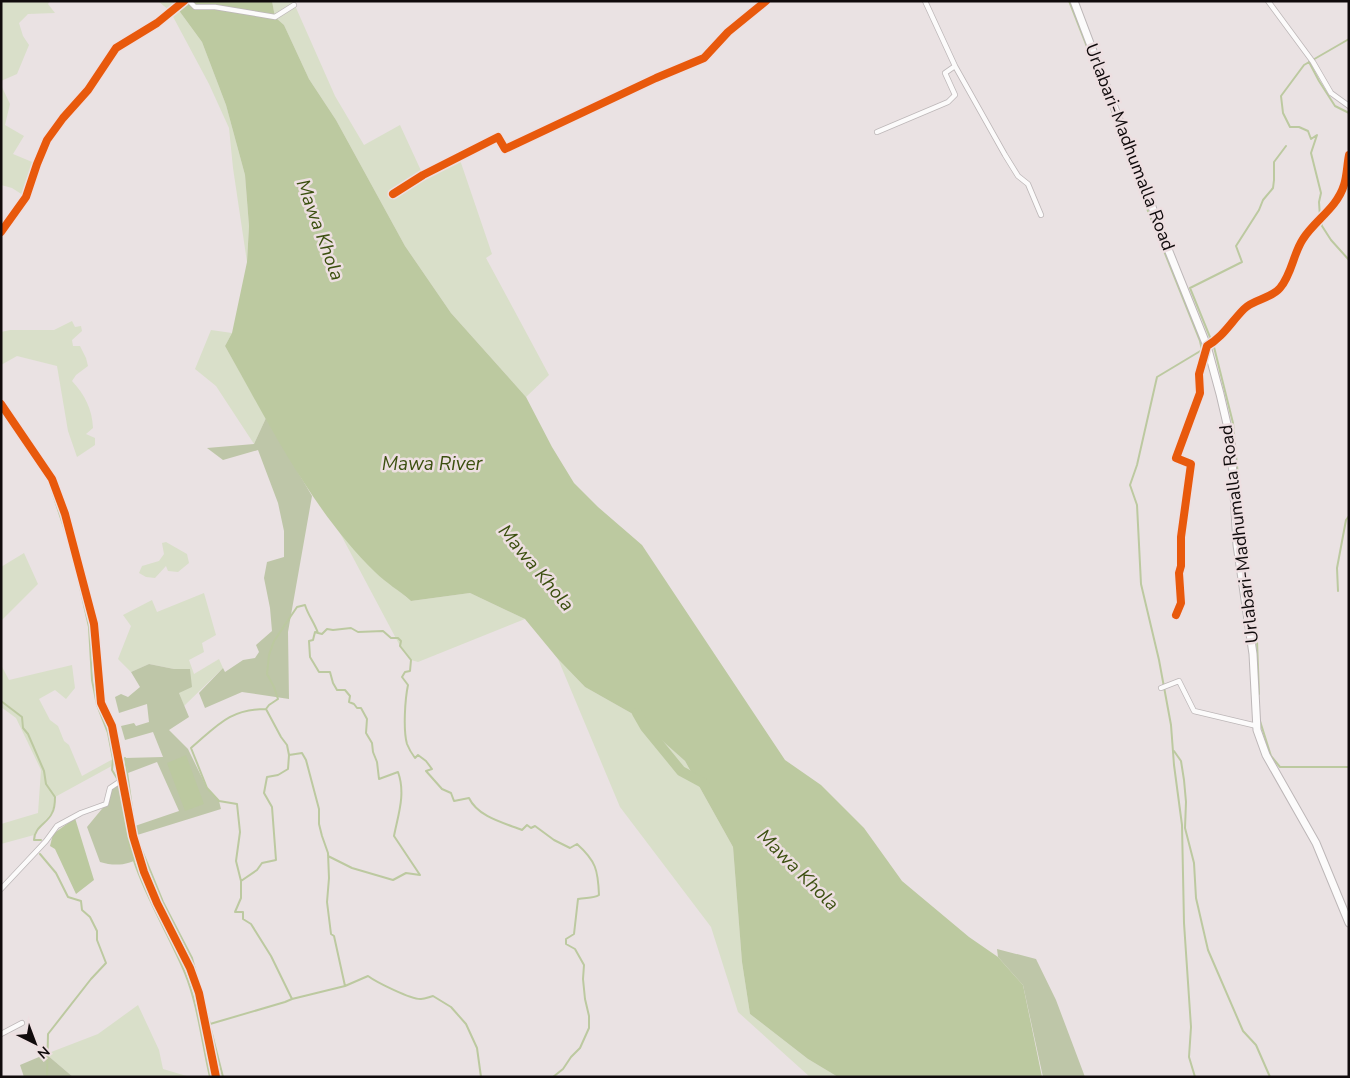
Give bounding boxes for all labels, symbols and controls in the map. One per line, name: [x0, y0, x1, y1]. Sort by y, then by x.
street label: Urlabari-Madhumalla Road: [1079, 40, 1181, 254]
water label: Mawa Khola: [290, 176, 350, 284]
street label: Urlabari-Madhumalla Road: [1214, 423, 1264, 645]
water label: Mawa River: [382, 451, 484, 477]
water label: Mawa Khola: [492, 519, 580, 617]
water label: Mawa Khola: [751, 823, 845, 917]
north arrow: [10, 1018, 60, 1068]
text: N: [33, 1042, 54, 1063]

